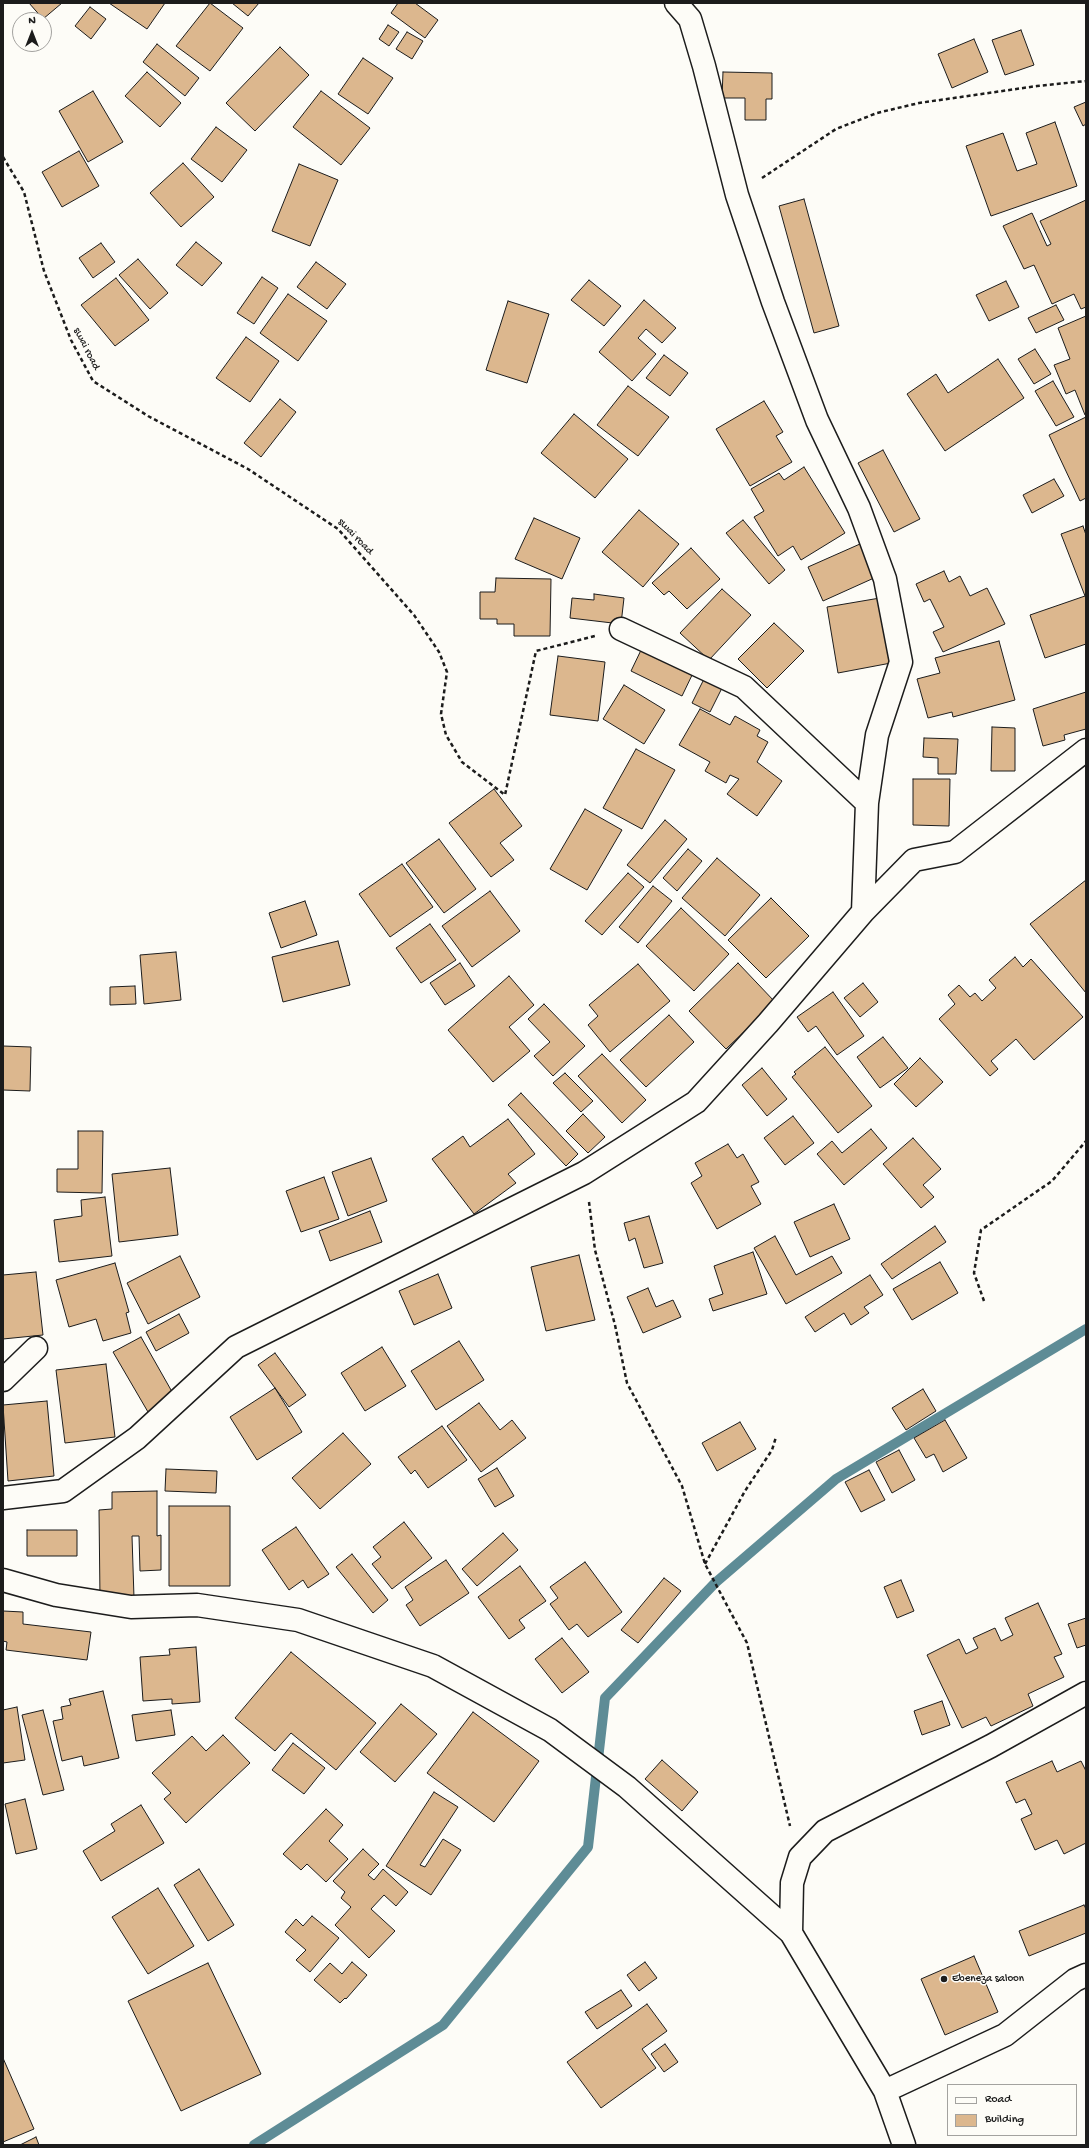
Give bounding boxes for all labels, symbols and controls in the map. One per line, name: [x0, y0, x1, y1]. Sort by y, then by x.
north arrow: [12, 12, 52, 52]
text: N: [28, 15, 36, 27]
street label: swai road: [70, 326, 102, 372]
street label: swai road: [334, 516, 376, 558]
place label: Ebeneza saloon: [952, 1972, 1024, 1986]
marker: Ebeneza saloon: [939, 1974, 949, 1984]
legend: [947, 2084, 1077, 2136]
text: Road: [985, 2093, 1011, 2107]
text: Building: [985, 2113, 1024, 2127]

